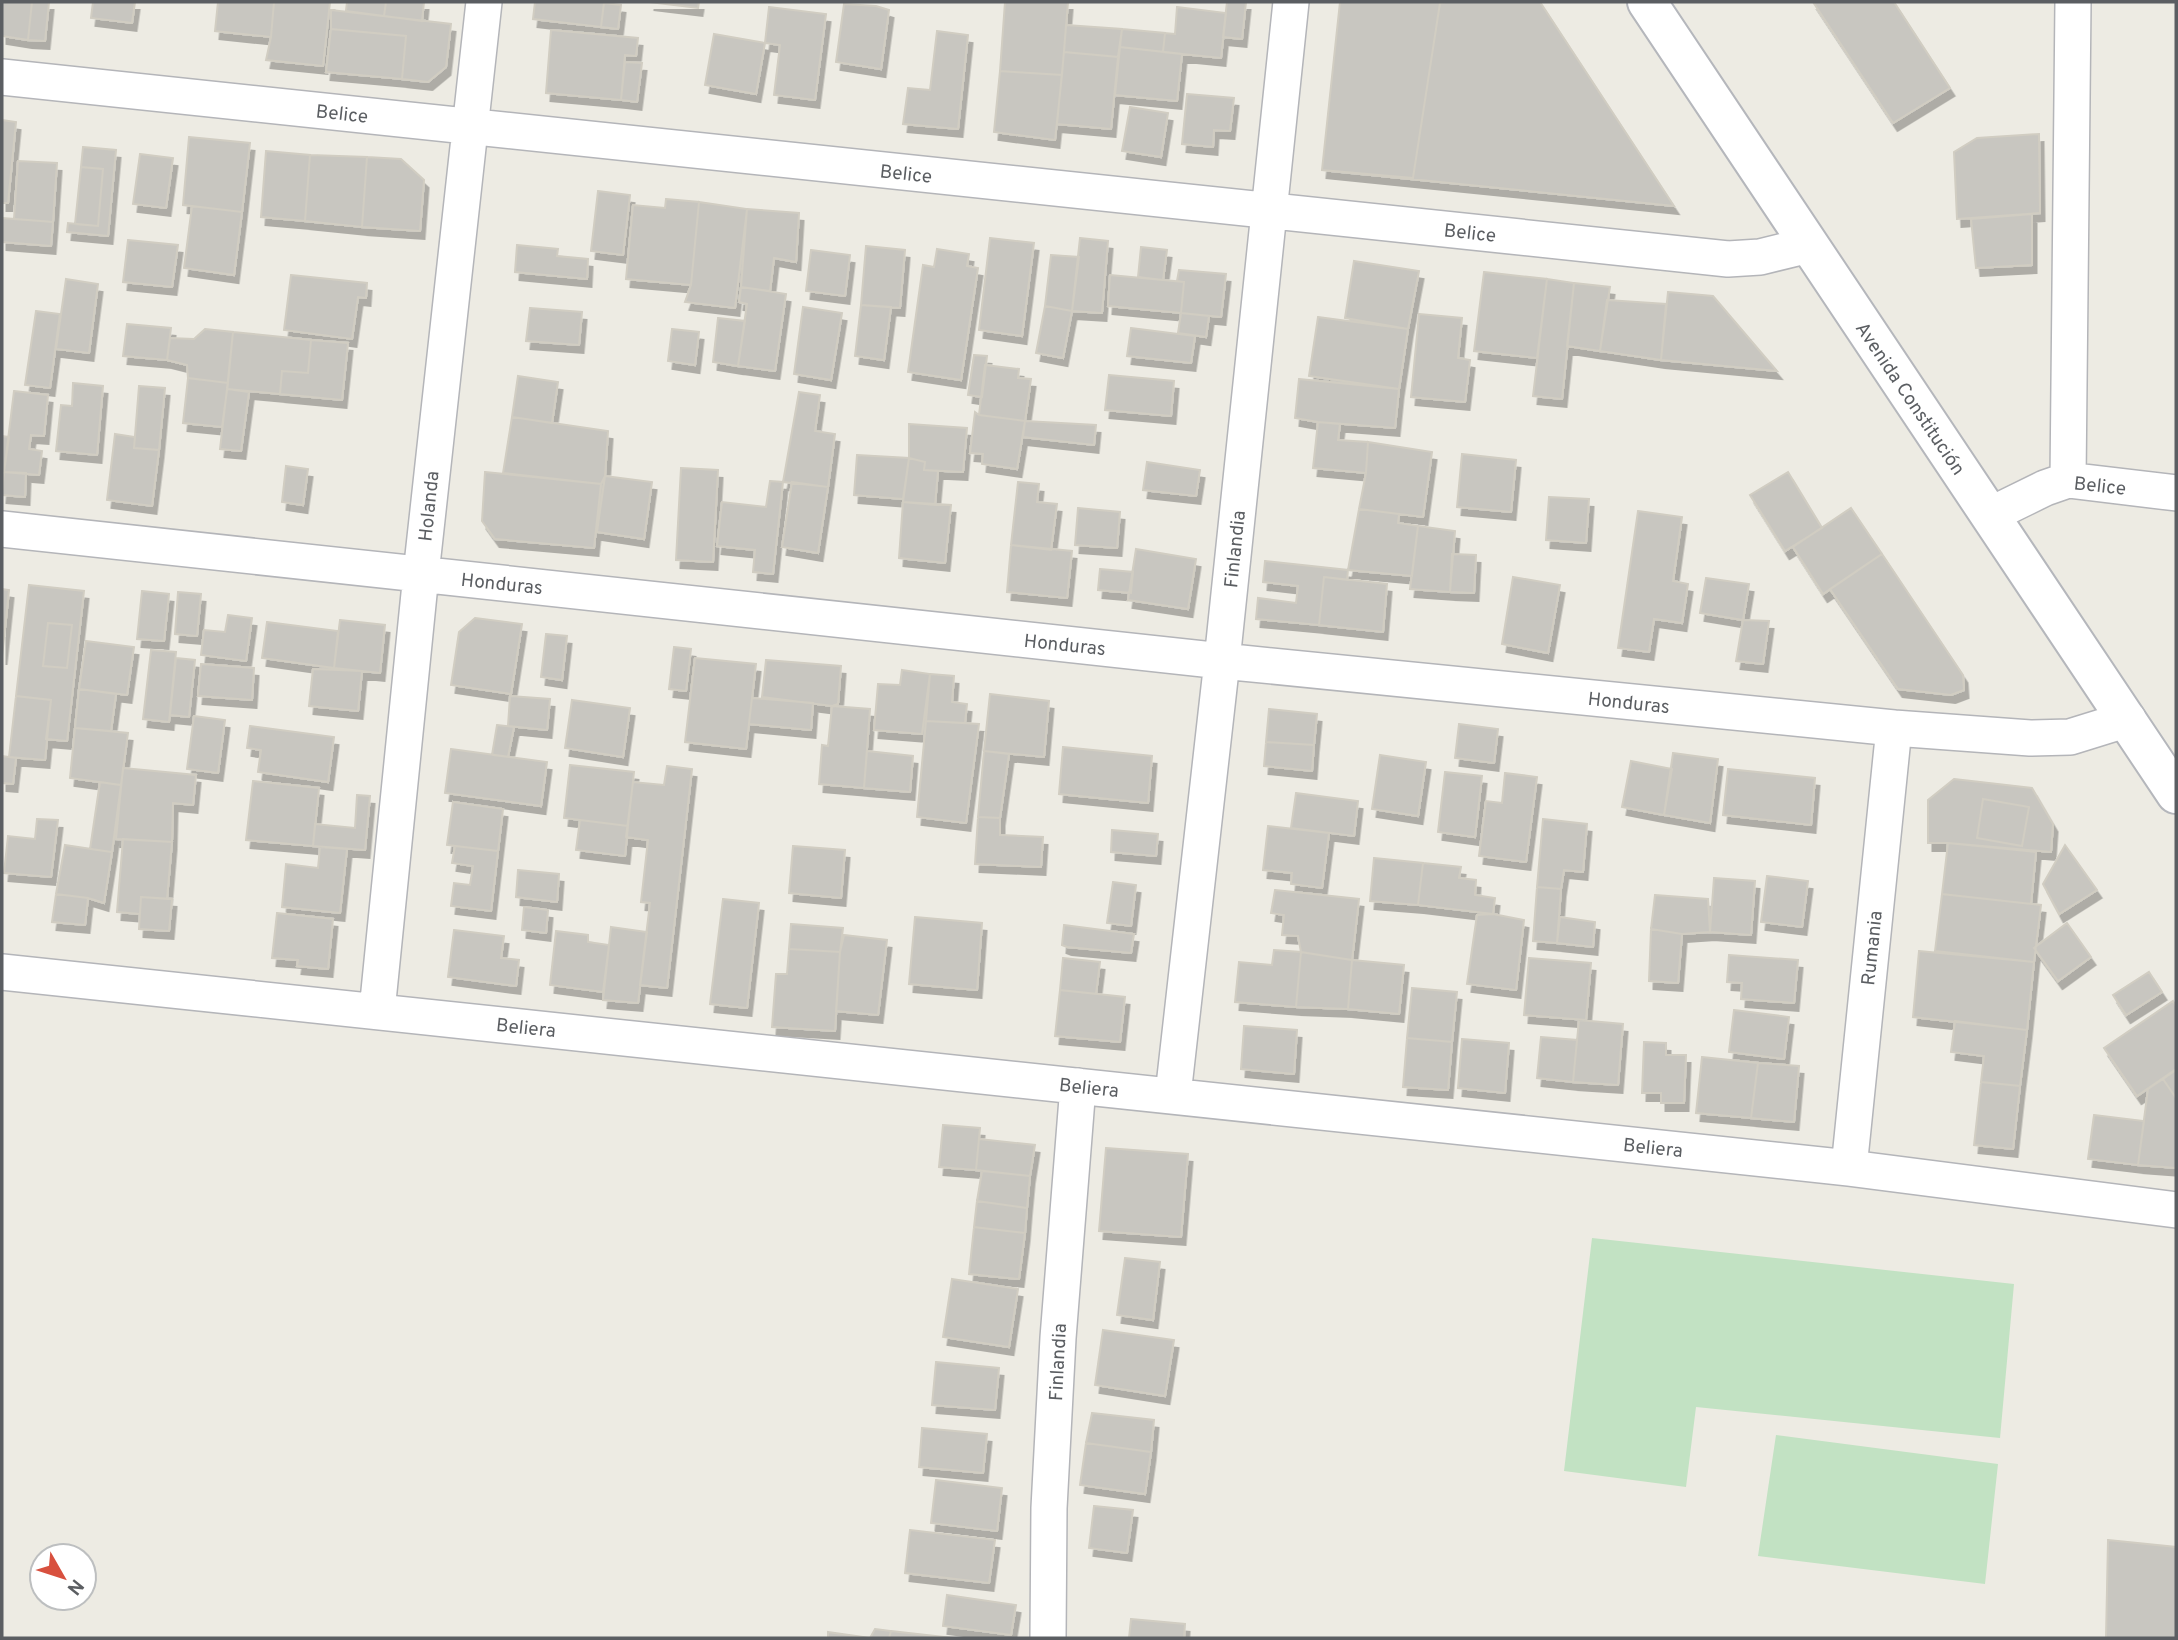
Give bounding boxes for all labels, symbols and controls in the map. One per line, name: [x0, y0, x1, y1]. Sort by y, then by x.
street label: Belice: [314, 100, 369, 130]
street label: Belice: [878, 160, 933, 190]
street label: Belice: [1442, 219, 1497, 249]
street label: Avenida Constitución: [1849, 318, 1969, 480]
street label: Holanda: [414, 470, 446, 543]
street label: Belice: [2072, 472, 2127, 502]
street label: Finlandia: [1220, 509, 1252, 589]
street label: Honduras: [460, 569, 544, 601]
street label: Honduras: [1023, 630, 1107, 662]
street label: Honduras: [1587, 688, 1671, 720]
street label: Rumania: [1857, 910, 1889, 987]
street label: Beliera: [495, 1014, 557, 1044]
street label: Beliera: [1058, 1074, 1120, 1104]
street label: Beliera: [1622, 1134, 1684, 1164]
street label: Finlandia: [1045, 1323, 1073, 1402]
north arrow: [28, 1542, 98, 1612]
text: N: [61, 1574, 88, 1599]

